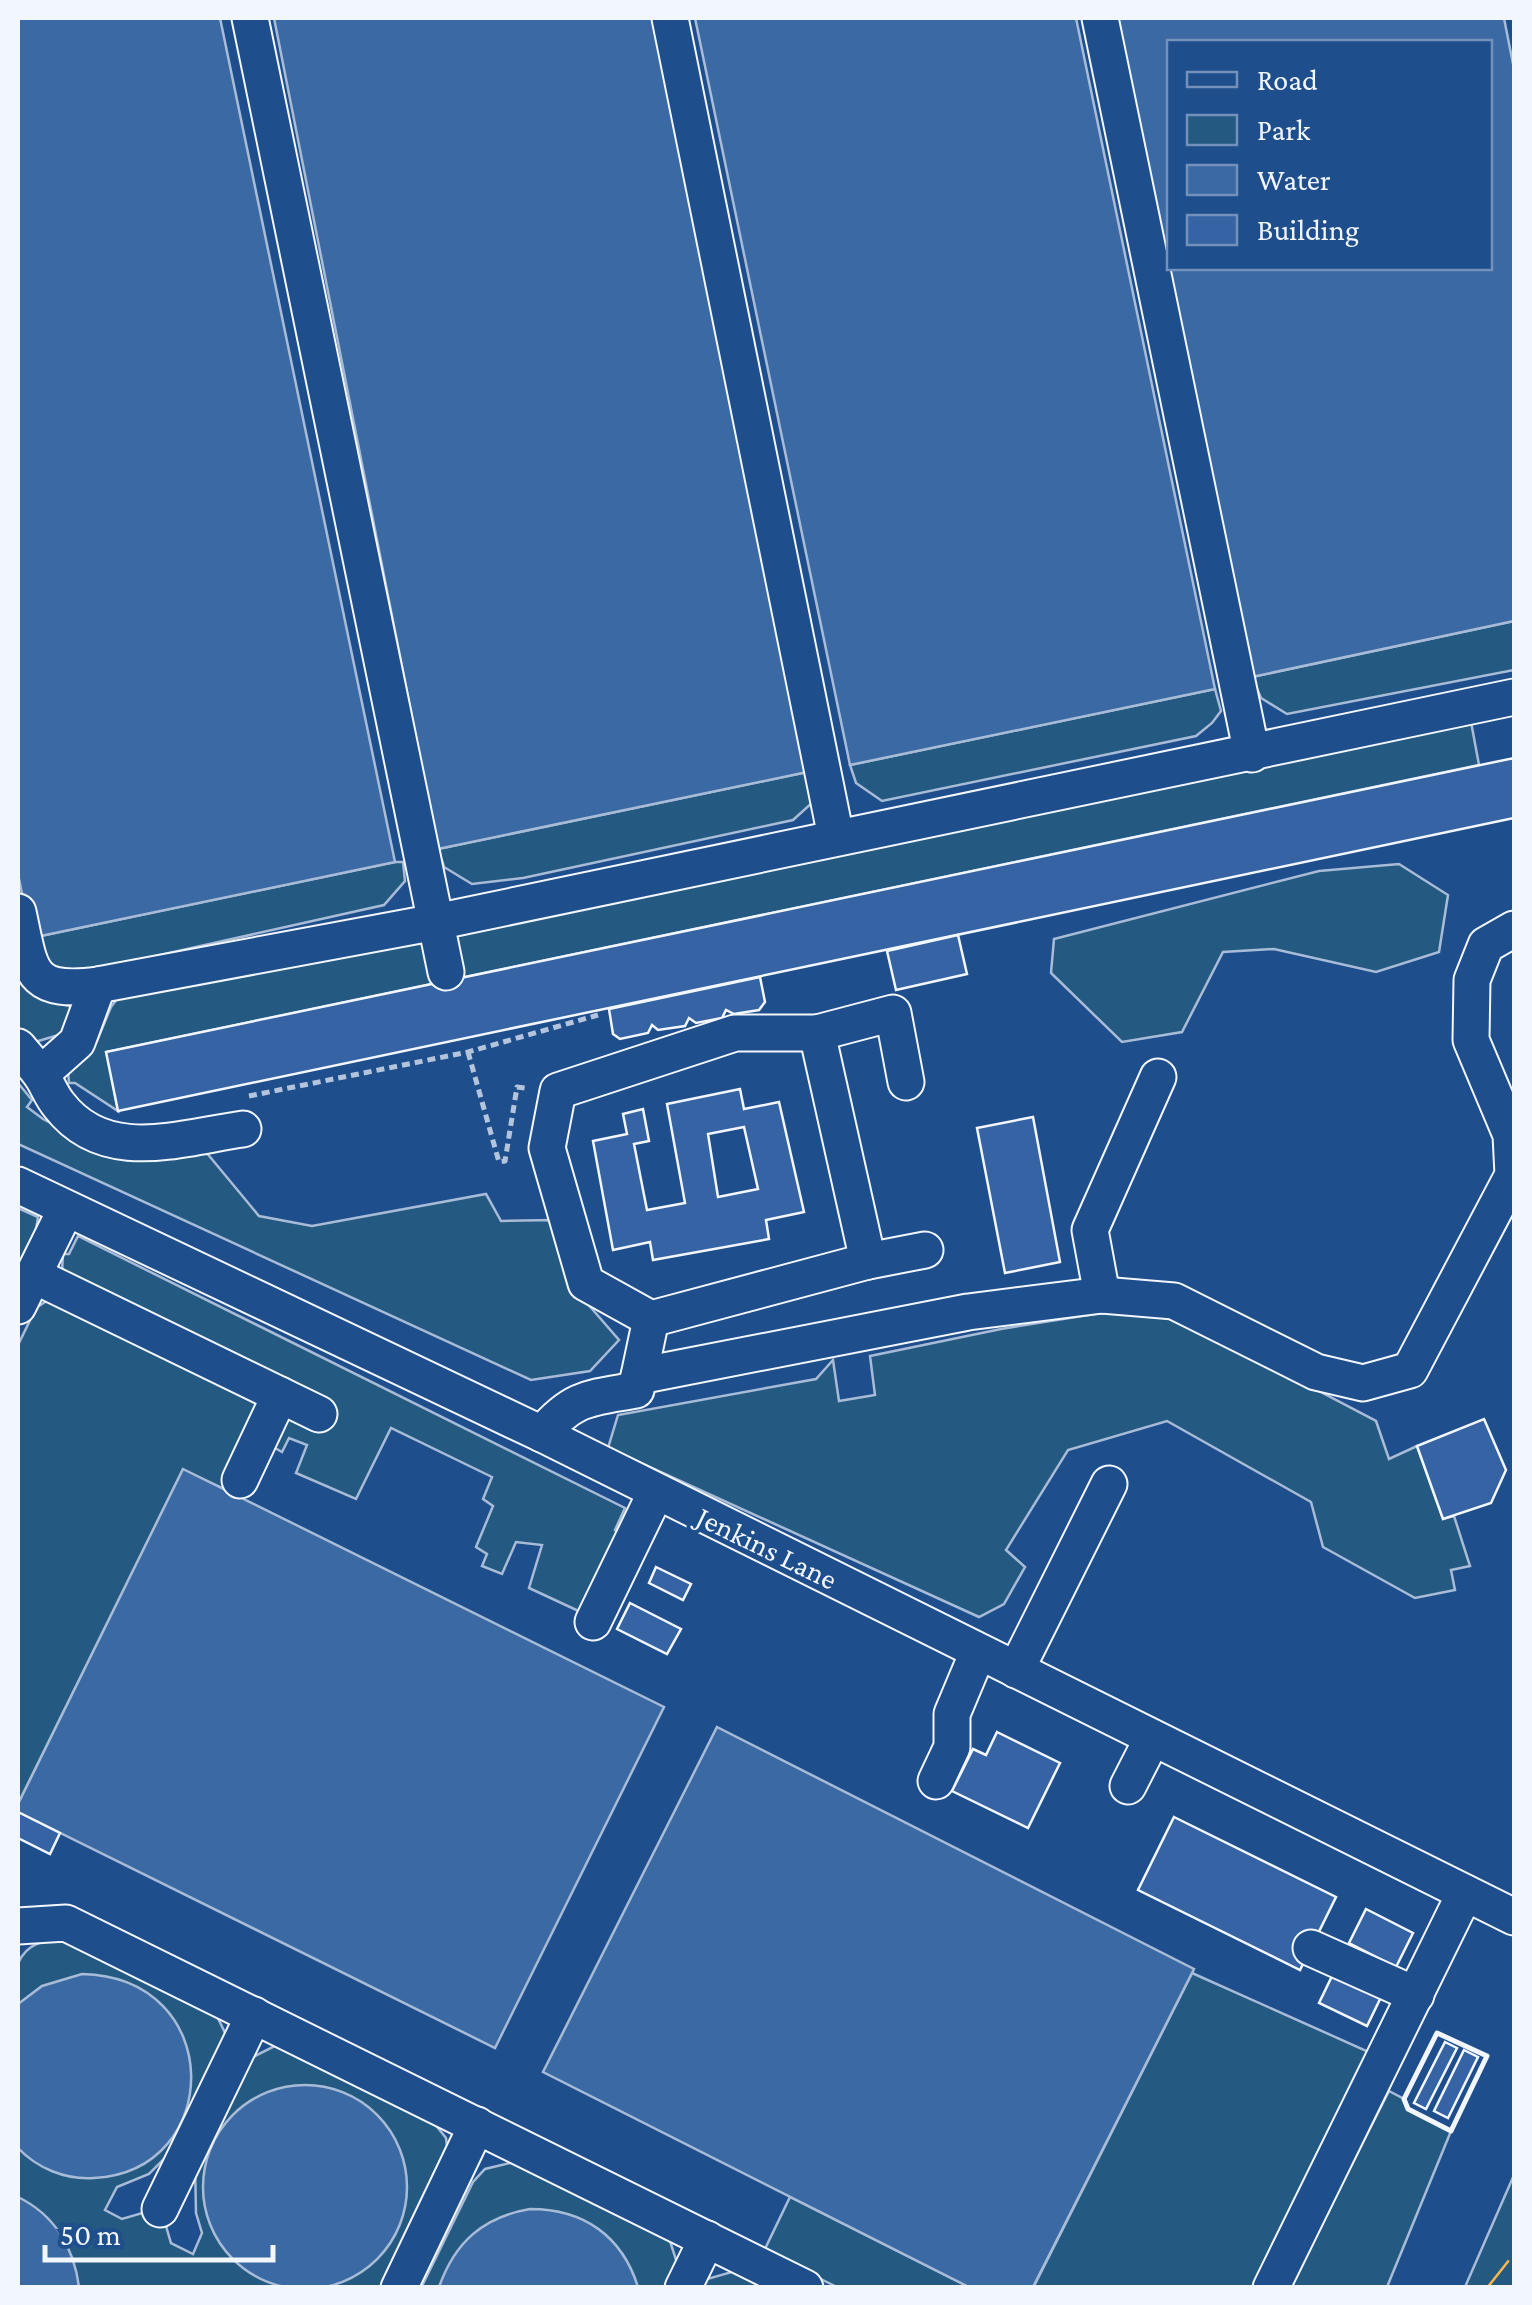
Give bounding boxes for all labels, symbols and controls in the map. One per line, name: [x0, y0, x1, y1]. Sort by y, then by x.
legend: [1167, 40, 1492, 270]
text: Road: [1257, 63, 1318, 96]
text: Park: [1257, 113, 1311, 146]
text: Water: [1257, 163, 1331, 196]
text: Building: [1257, 213, 1359, 247]
street label: Jenkins Lane: [689, 1498, 843, 1596]
scale bar: [45, 2200, 272, 2262]
text: 50 m: [60, 2218, 121, 2251]

